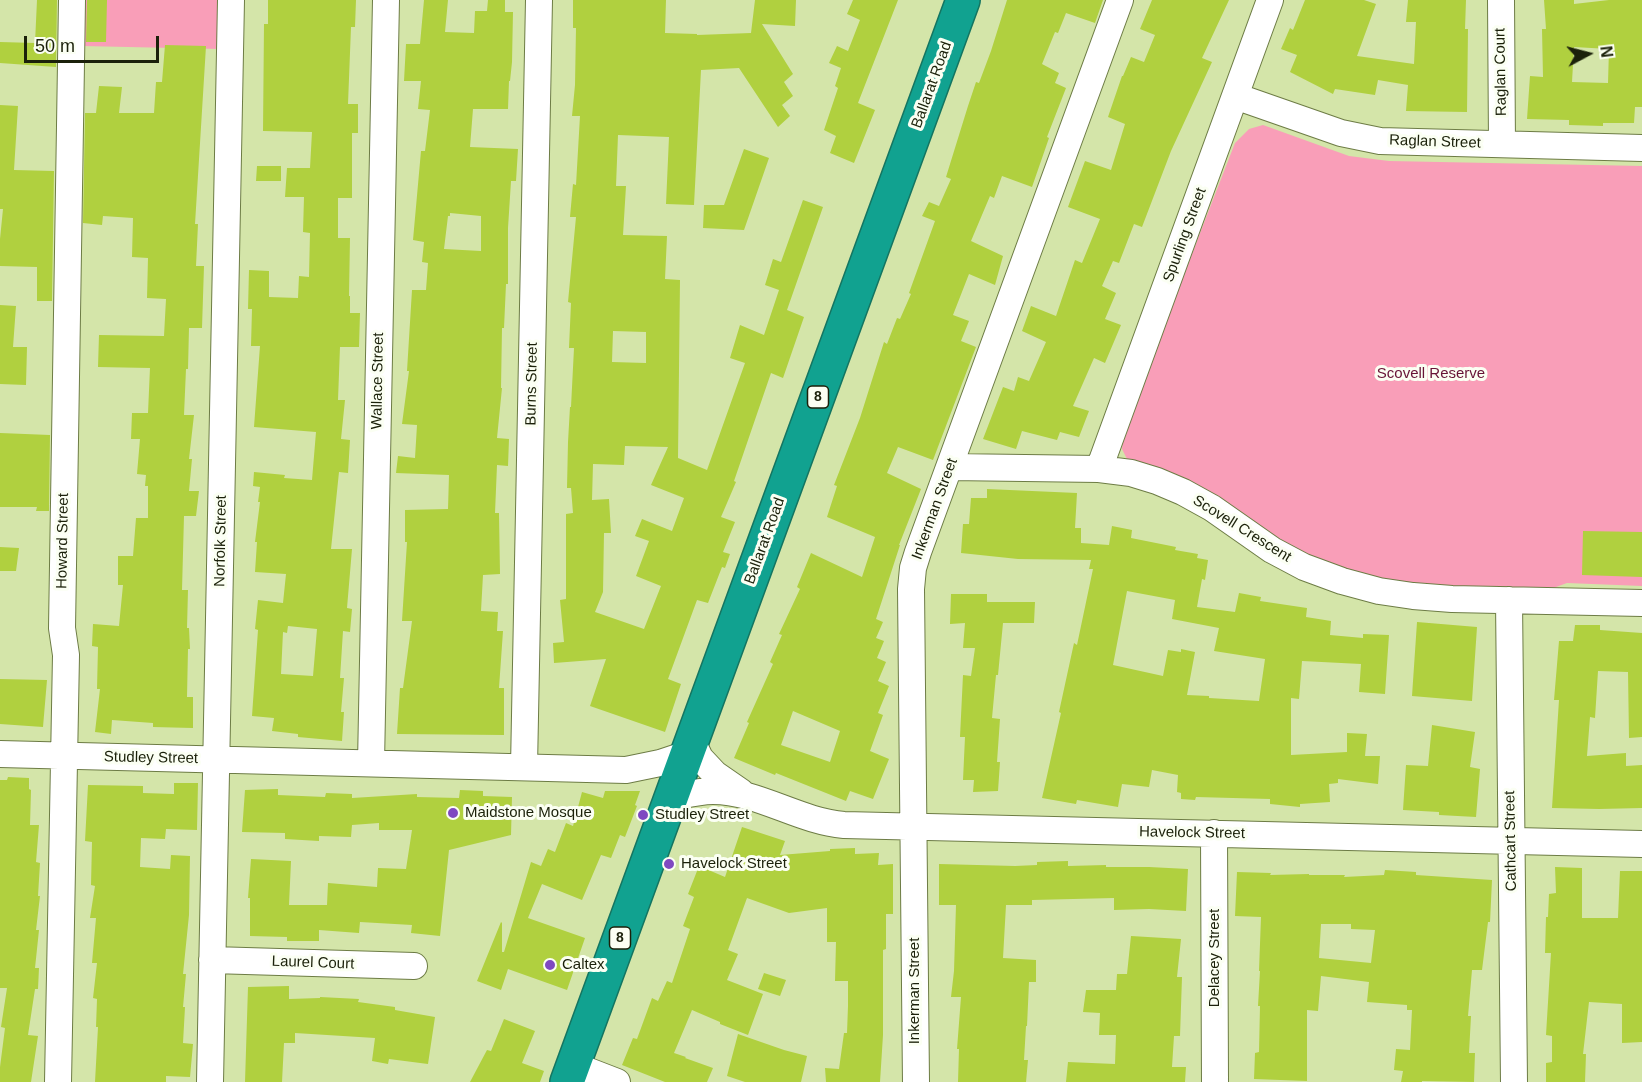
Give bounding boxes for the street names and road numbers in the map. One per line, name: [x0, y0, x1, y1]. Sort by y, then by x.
street label: Raglan Court: [1491, 28, 1511, 116]
street label: Ballarat Road: [908, 39, 956, 131]
street label: Raglan Street: [1389, 131, 1481, 153]
street label: Spurling Street: [1160, 185, 1210, 285]
street label: Wallace Street: [368, 332, 388, 430]
street label: Burns Street: [522, 342, 542, 426]
road number: 8: [808, 386, 828, 408]
street label: Inkerman Street: [908, 456, 962, 562]
street label: Scovell Crescent: [1190, 492, 1294, 566]
street label: Howard Street: [53, 493, 73, 589]
street label: Norfolk Street: [211, 495, 231, 587]
street label: Ballarat Road: [741, 495, 789, 587]
street label: Studley Street: [104, 748, 198, 768]
street label: Cathcart Street: [1501, 790, 1521, 892]
street label: Havelock Street: [1139, 823, 1245, 843]
street label: Delacey Street: [1206, 909, 1224, 1007]
road number: 8: [610, 927, 630, 949]
street label: Inkerman Street: [906, 938, 924, 1044]
street label: Laurel Court: [271, 953, 355, 973]

